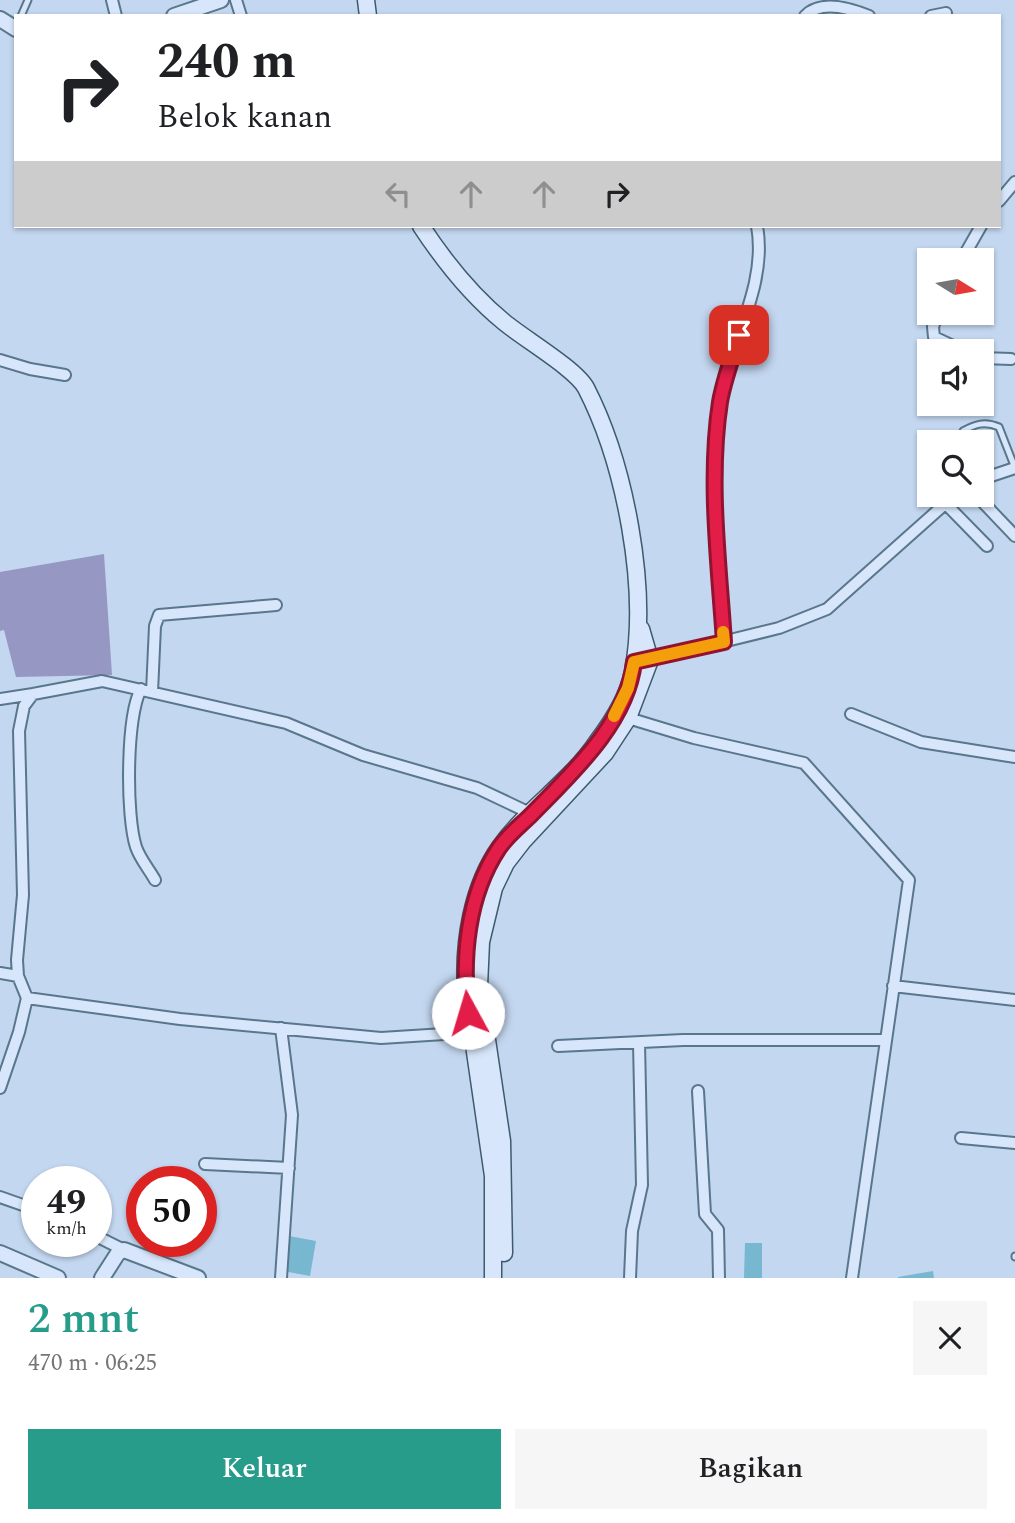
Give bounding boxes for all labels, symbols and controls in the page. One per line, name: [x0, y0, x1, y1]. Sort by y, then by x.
text: 240 m: [157, 25, 296, 100]
icon: right: [42, 42, 133, 133]
text: Belok kanan: [157, 93, 332, 142]
icon: left: [379, 175, 417, 213]
icon: ahead: [452, 175, 490, 213]
icon: ahead: [525, 175, 563, 213]
icon: right: [598, 175, 636, 213]
north arrow: [917, 248, 994, 326]
map controls: [917, 248, 994, 507]
pin: [709, 305, 769, 365]
icon: arrive: [720, 316, 758, 354]
button: sound: [917, 339, 994, 416]
button: search: [917, 430, 994, 507]
position arrow: [431, 976, 505, 1050]
speed limit sign: 50: [126, 1166, 217, 1257]
text: 49: [47, 1176, 86, 1229]
text: km/h: [46, 1215, 87, 1242]
text: 2 mnt: [28, 1288, 139, 1351]
button: close: [913, 1301, 987, 1375]
text: 470 m · 06:25: [28, 1346, 157, 1381]
button: Keluar: [28, 1429, 501, 1509]
button: Bagikan: [515, 1429, 987, 1509]

